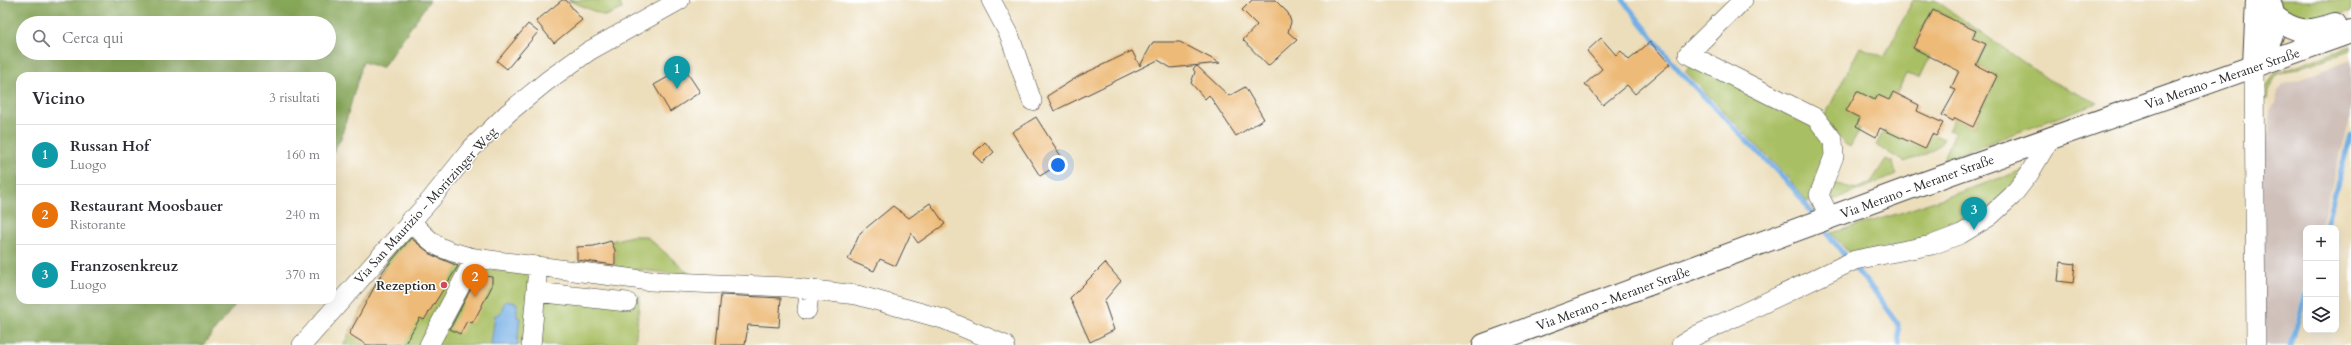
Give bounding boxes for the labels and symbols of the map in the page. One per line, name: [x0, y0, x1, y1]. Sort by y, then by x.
street label: Via Merano - Meraner Straße: [2142, 44, 2302, 114]
pin: 1: [664, 56, 690, 89]
street label: Via San Maurizio - Moritzinger Weg: [350, 123, 502, 288]
street label: Via Merano - Meraner Straße: [1838, 151, 1997, 223]
your location: [1048, 155, 1068, 175]
pin: 3: [1961, 197, 1987, 230]
street label: Via Merano - Meraner Straße: [1534, 263, 1693, 335]
pin: 2: [462, 264, 488, 297]
place label: Rezeption: [376, 277, 437, 295]
marker: Rezeption: [439, 280, 449, 290]

